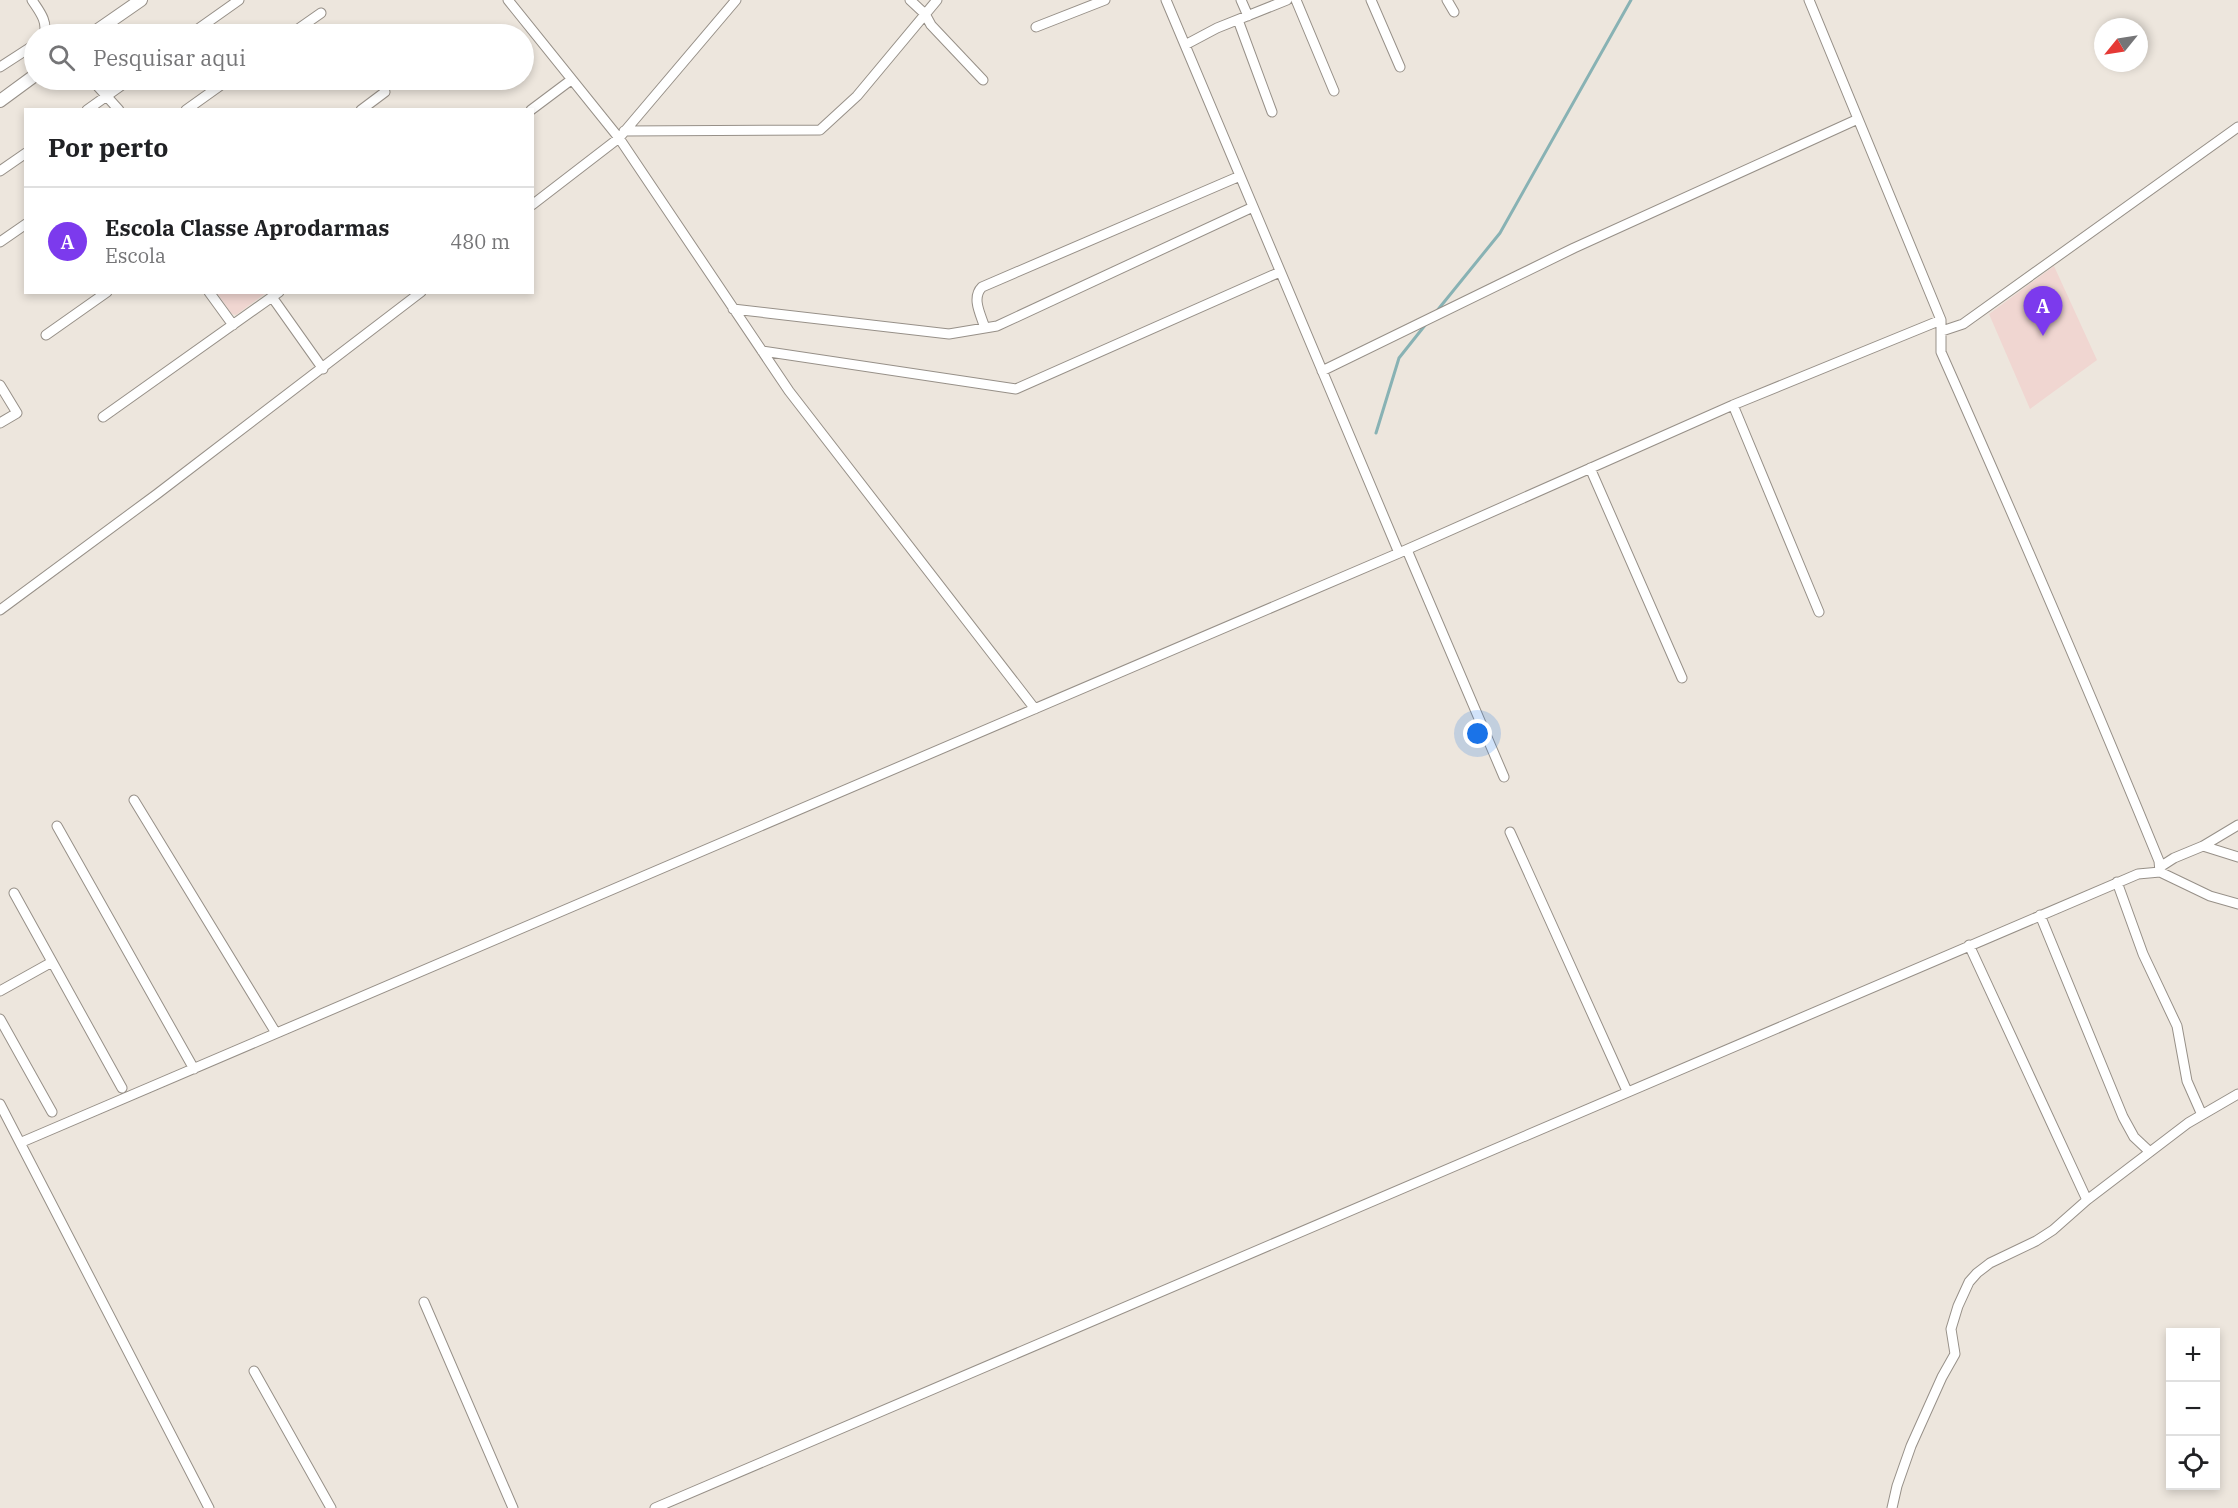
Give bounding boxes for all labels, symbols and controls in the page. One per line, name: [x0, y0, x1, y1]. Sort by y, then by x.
north arrow: [2094, 18, 2148, 72]
search box: [24, 24, 534, 90]
icon: search: [45, 41, 78, 74]
text: Pesquisar aqui: [93, 43, 246, 72]
text: Por perto: [48, 130, 168, 164]
text: Escola Classe Aprodarmas: [105, 213, 389, 242]
text: A: [61, 228, 74, 255]
text: 480 m: [450, 228, 510, 255]
text: Escola: [105, 242, 166, 269]
pin: A: [2024, 286, 2062, 336]
your location: [1463, 719, 1492, 748]
map controls: [2166, 1328, 2220, 1490]
button: +: [2166, 1328, 2220, 1382]
button: −: [2166, 1382, 2220, 1436]
button: locate: [2166, 1436, 2220, 1490]

